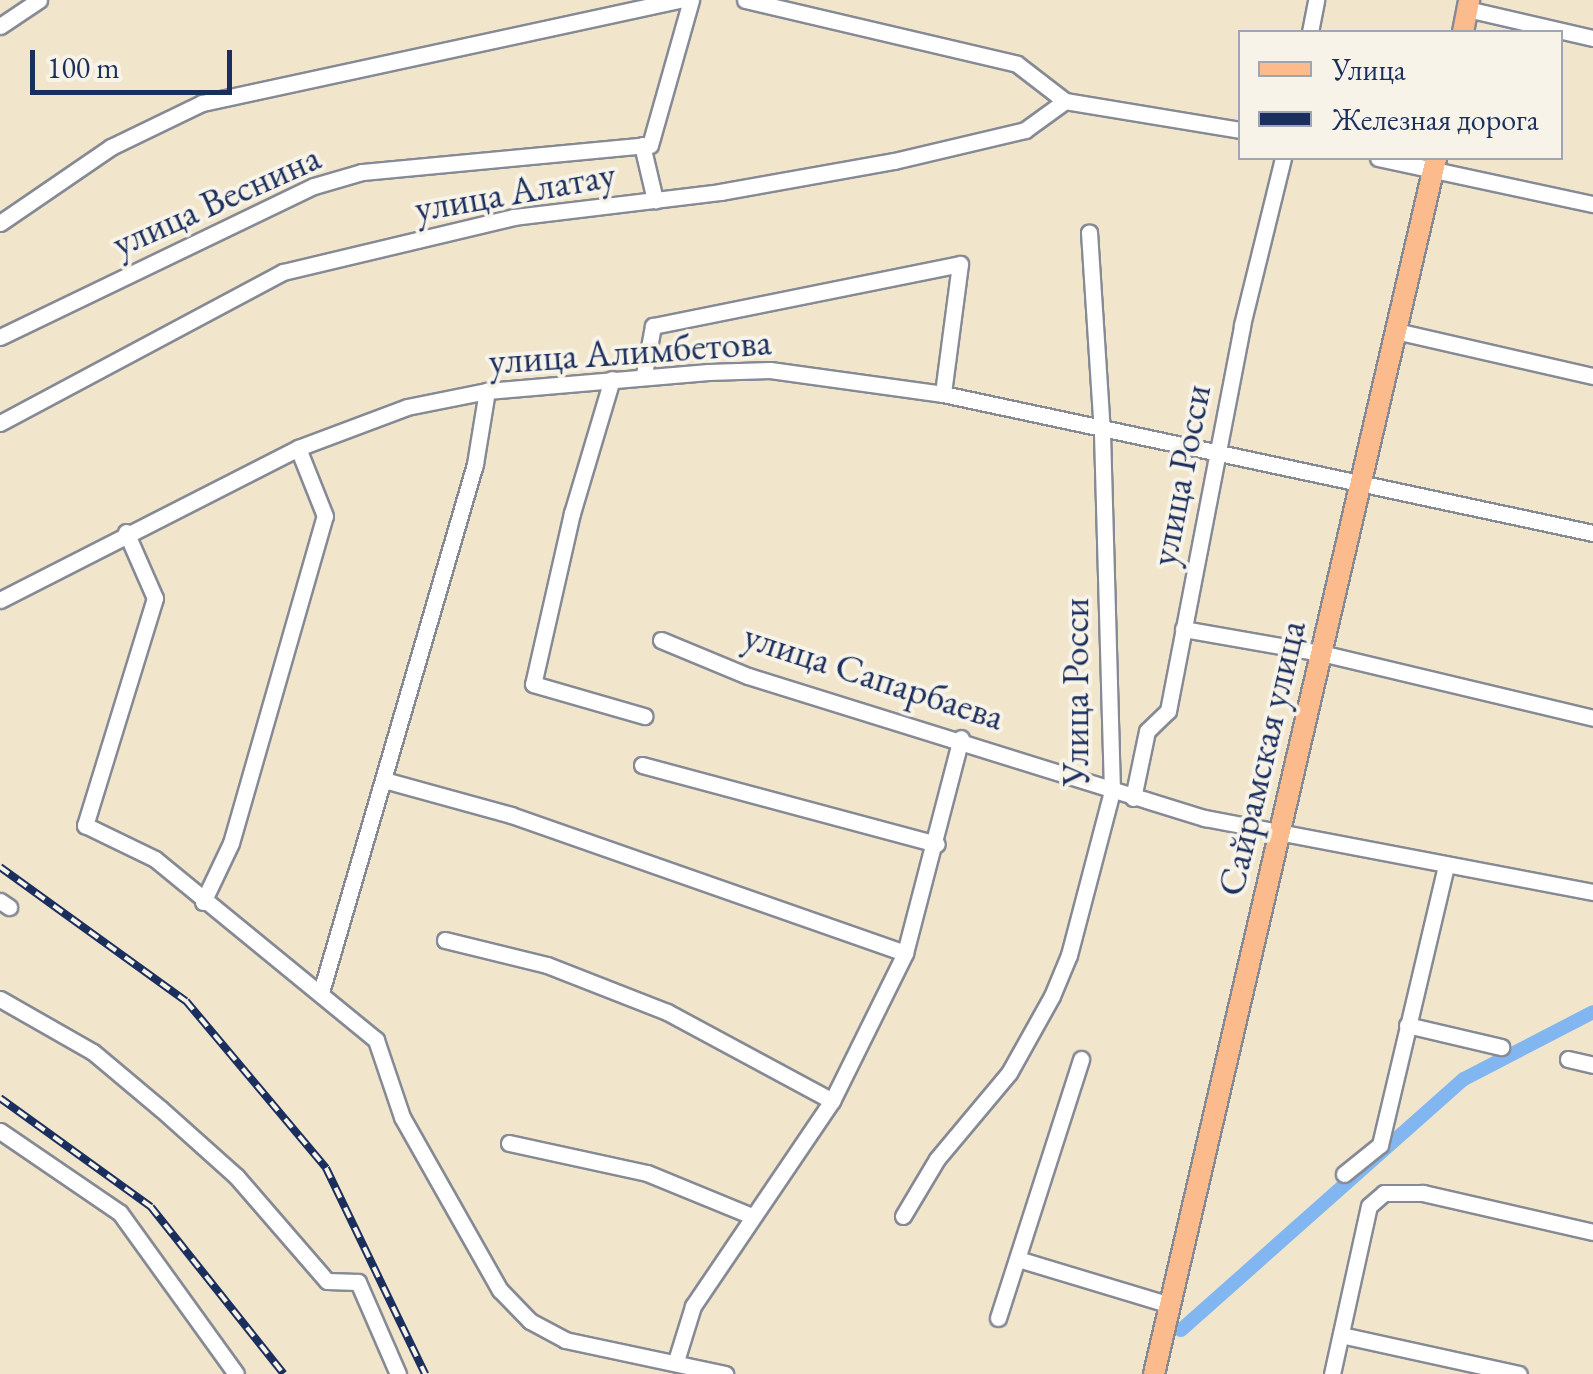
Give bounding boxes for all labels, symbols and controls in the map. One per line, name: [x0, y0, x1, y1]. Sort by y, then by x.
scale bar: [35, 30, 238, 92]
legend: [1238, 30, 1563, 160]
text: 100 m: [47, 48, 120, 87]
text: Улица: [1332, 50, 1406, 89]
text: Железная дорога: [1332, 100, 1539, 139]
street label: улица Веснина: [105, 134, 327, 266]
street label: улица Алатау: [411, 151, 619, 231]
street label: улица Алимбетова: [487, 318, 773, 384]
street label: улица Росси: [1140, 380, 1220, 570]
street label: Улица Росси: [1052, 598, 1098, 786]
street label: улица Сапарбаева: [738, 612, 1010, 740]
street label: Сайрамская улица: [1207, 616, 1315, 900]

